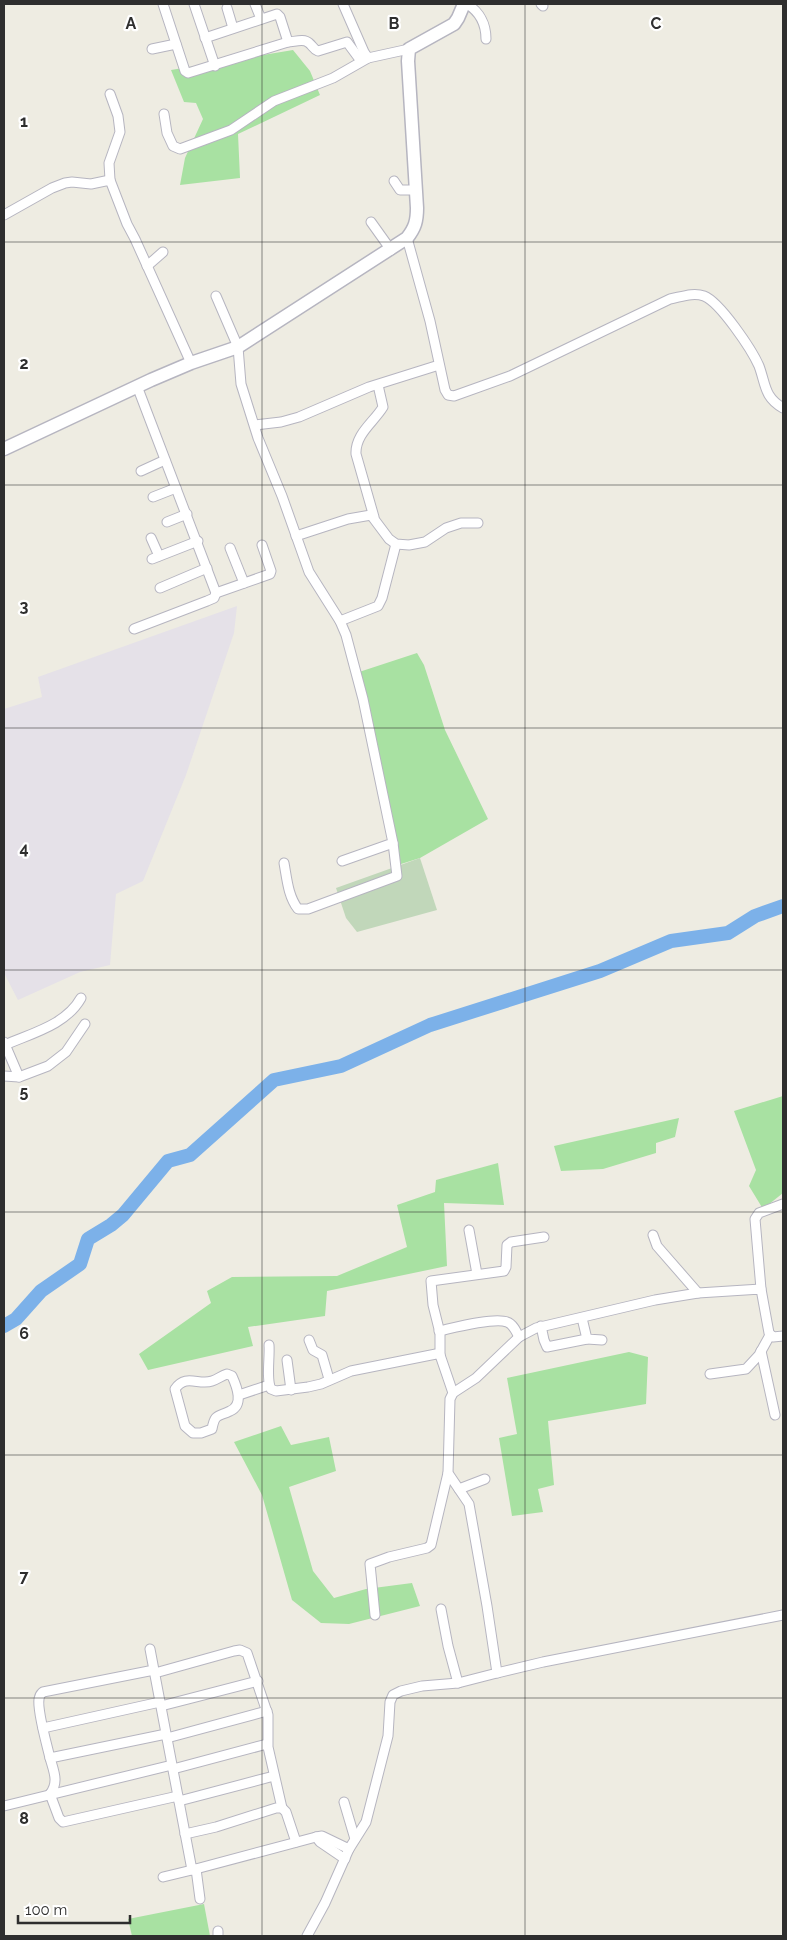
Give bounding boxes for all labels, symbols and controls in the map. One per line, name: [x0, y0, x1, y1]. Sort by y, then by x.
text: A: [126, 14, 137, 33]
text: B: [389, 14, 400, 33]
text: C: [651, 14, 662, 33]
text: 1: [20, 112, 28, 131]
text: 2: [19, 354, 29, 373]
text: 3: [20, 597, 29, 616]
text: 4: [19, 839, 29, 858]
text: 5: [20, 1082, 29, 1101]
text: 6: [19, 1324, 29, 1343]
text: 7: [20, 1567, 29, 1586]
text: 8: [19, 1809, 29, 1828]
scale bar: [18, 1892, 130, 1924]
text: 100 m: [25, 1901, 67, 1919]

